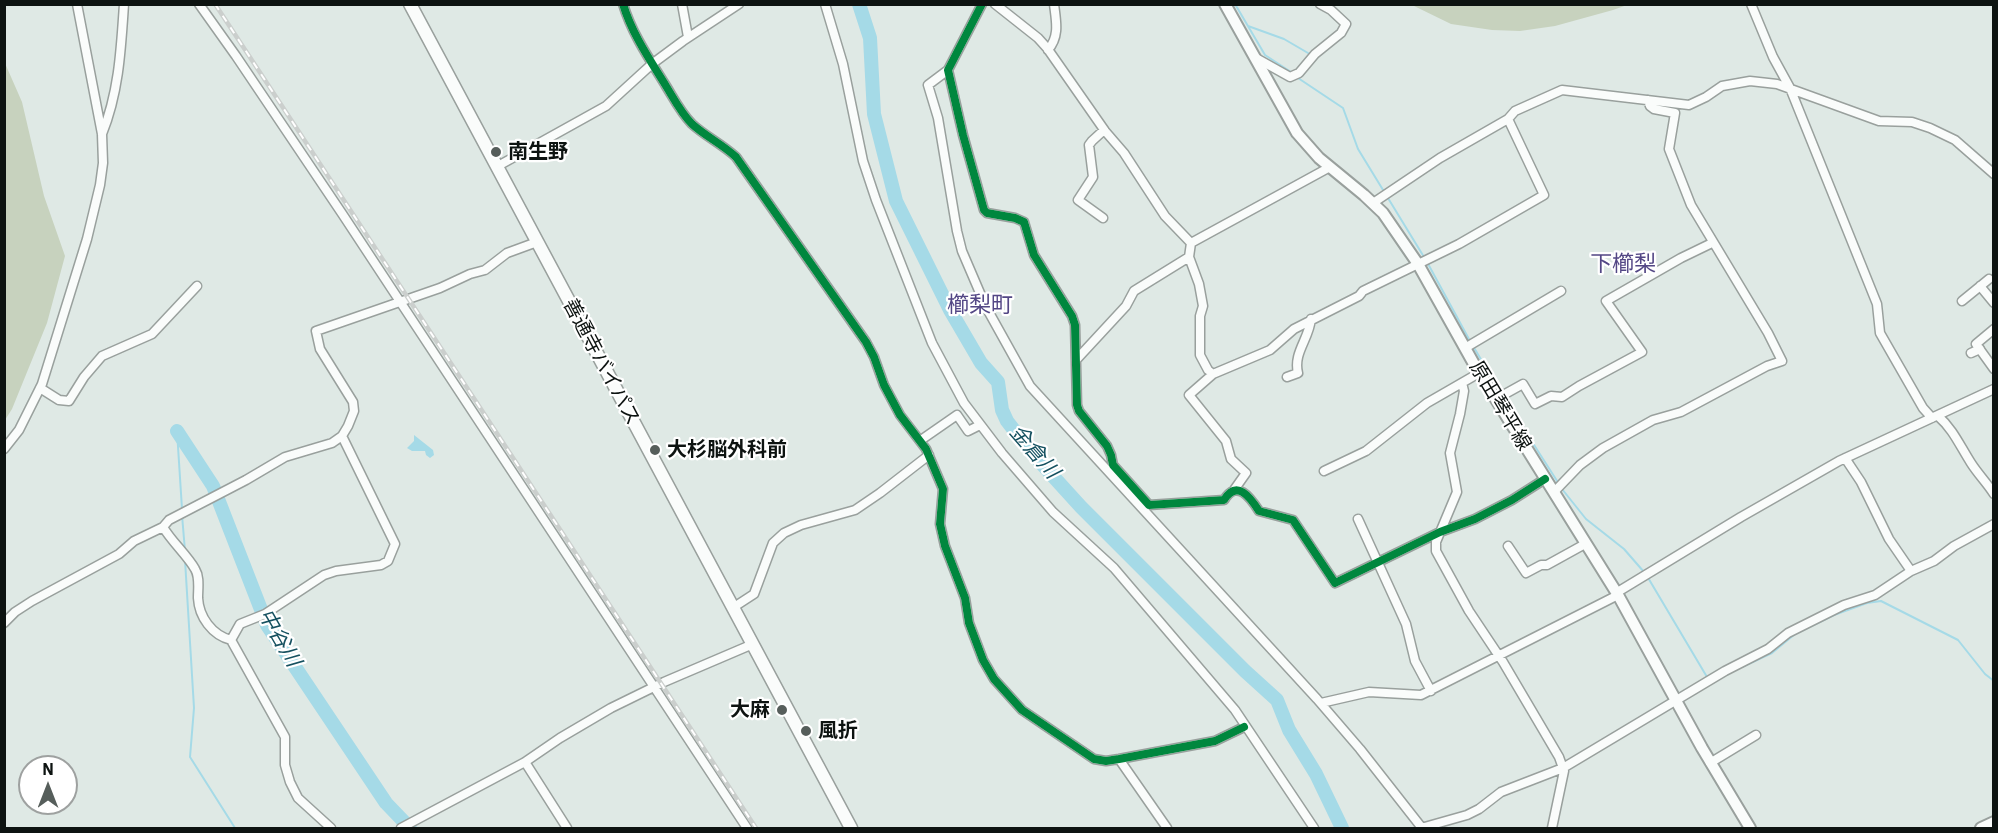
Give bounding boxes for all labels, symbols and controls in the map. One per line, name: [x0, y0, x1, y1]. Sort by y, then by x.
place label: 南生野: [508, 140, 568, 164]
marker: 南生野: [489, 145, 503, 159]
district label: 下櫛梨: [1590, 252, 1656, 278]
district label: 櫛梨町: [947, 293, 1013, 319]
street label: 善通寺バイパス: [558, 295, 644, 429]
street label: 原田琴平線: [1464, 357, 1536, 455]
water label: 金倉川: [1004, 420, 1064, 484]
place label: 大杉脳外科前: [667, 438, 787, 462]
marker: 大杉脳外科前: [648, 443, 662, 457]
water label: 中谷川: [252, 604, 306, 672]
place label: 大麻: [730, 698, 770, 722]
marker: 大麻: [775, 703, 789, 717]
place label: 風折: [818, 719, 858, 743]
marker: 風折: [799, 724, 813, 738]
north arrow: [18, 755, 78, 815]
text: N: [42, 759, 54, 779]

